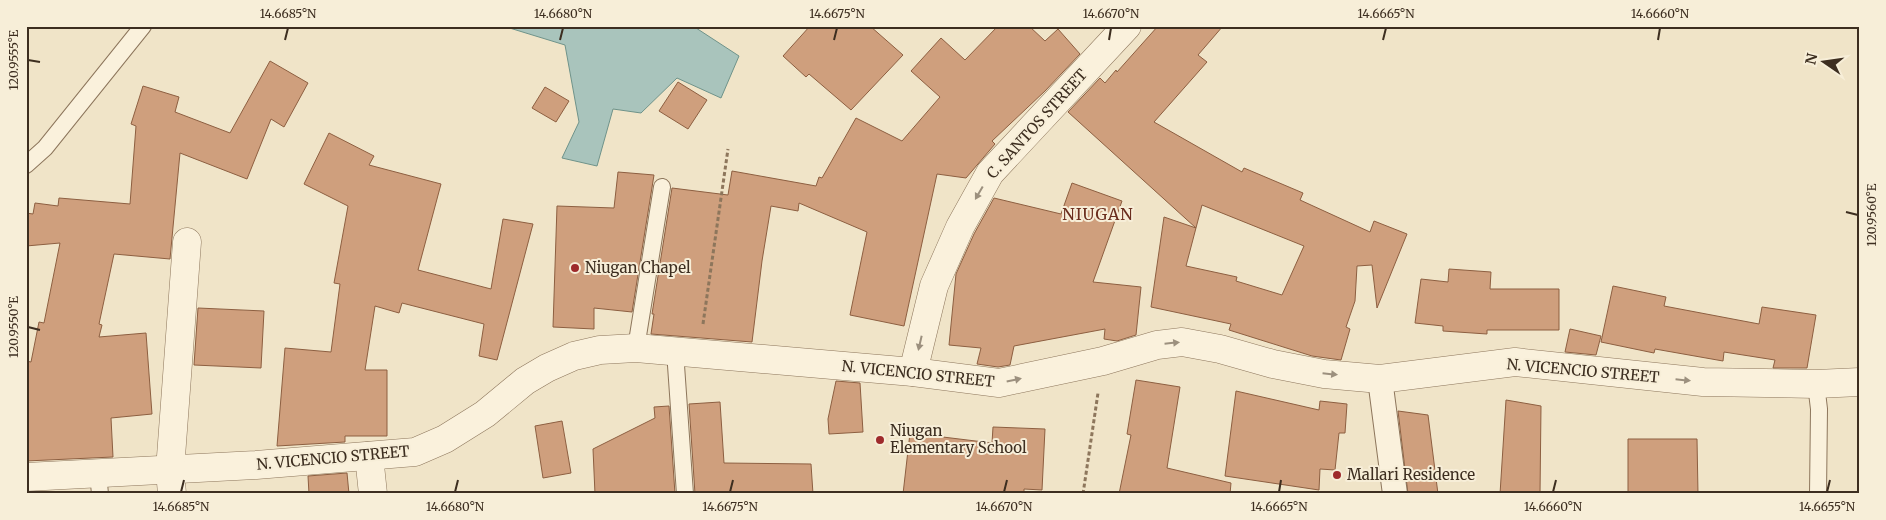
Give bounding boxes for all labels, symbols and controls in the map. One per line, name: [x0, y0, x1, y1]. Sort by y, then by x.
text: 14.6685°N: [260, 6, 317, 21]
text: 14.6680°N: [534, 6, 593, 21]
text: 14.6675°N: [809, 6, 866, 21]
text: 14.6670°N: [1083, 6, 1140, 21]
text: 14.6665°N: [1358, 6, 1415, 21]
text: 14.6660°N: [1631, 6, 1690, 21]
text: 120.9555°E: [6, 29, 21, 90]
north arrow: [1798, 38, 1848, 88]
text: N: [1801, 52, 1821, 66]
street label: C. SANTOS STREET: [982, 64, 1091, 182]
text: 120.9560°E: [1864, 183, 1879, 246]
one-way arrow: [974, 186, 983, 199]
district label: NIUGAN: [1062, 204, 1134, 224]
place label: Niugan Chapel: [585, 258, 691, 277]
marker: Niugan Chapel: [569, 262, 581, 274]
text: 120.9550°E: [6, 296, 21, 358]
one-way arrow: [916, 336, 924, 351]
one-way arrow: [1164, 339, 1180, 347]
street label: N. VICENCIO STREET: [1506, 354, 1661, 387]
street label: N. VICENCIO STREET: [841, 356, 996, 391]
one-way arrow: [1323, 370, 1339, 378]
one-way arrow: [1006, 376, 1021, 384]
one-way arrow: [1675, 376, 1691, 384]
place label: Niugan Elementary School: [890, 421, 1027, 457]
marker: Niugan Elementary School: [874, 434, 886, 446]
street label: N. VICENCIO STREET: [256, 441, 411, 474]
place label: Mallari Residence: [1347, 465, 1475, 484]
marker: Mallari Residence: [1331, 469, 1343, 481]
text: 14.6685°N: [153, 499, 210, 514]
text: 14.6680°N: [426, 499, 485, 514]
text: 14.6675°N: [702, 499, 759, 514]
text: 14.6670°N: [976, 499, 1033, 514]
text: 14.6665°N: [1251, 499, 1308, 514]
text: 14.6660°N: [1524, 499, 1583, 514]
text: 14.6655°N: [1799, 499, 1856, 514]

